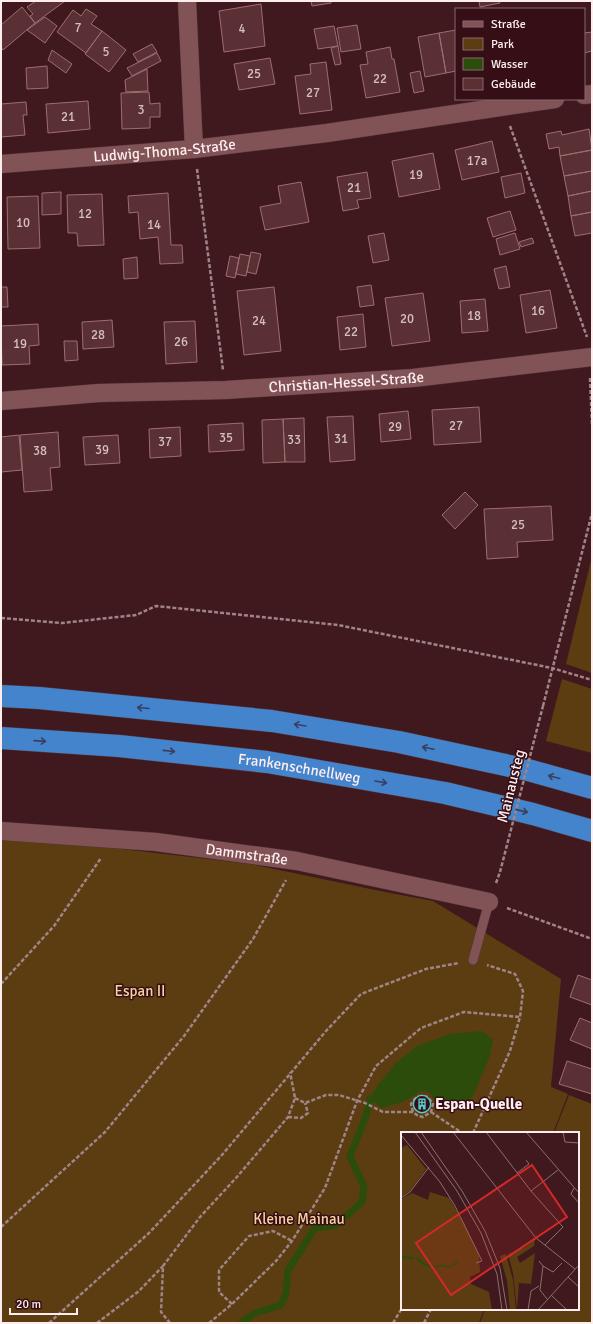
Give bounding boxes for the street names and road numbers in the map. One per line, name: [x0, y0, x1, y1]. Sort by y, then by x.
street label: Ludwig-Thoma-Straße: [93, 135, 237, 166]
street label: Christian-Hessel-Straße: [268, 368, 425, 396]
street label: Mainausteg: [493, 747, 529, 825]
street label: Frankenschnellweg: [237, 750, 362, 787]
street label: Dammstraße: [205, 840, 289, 869]

